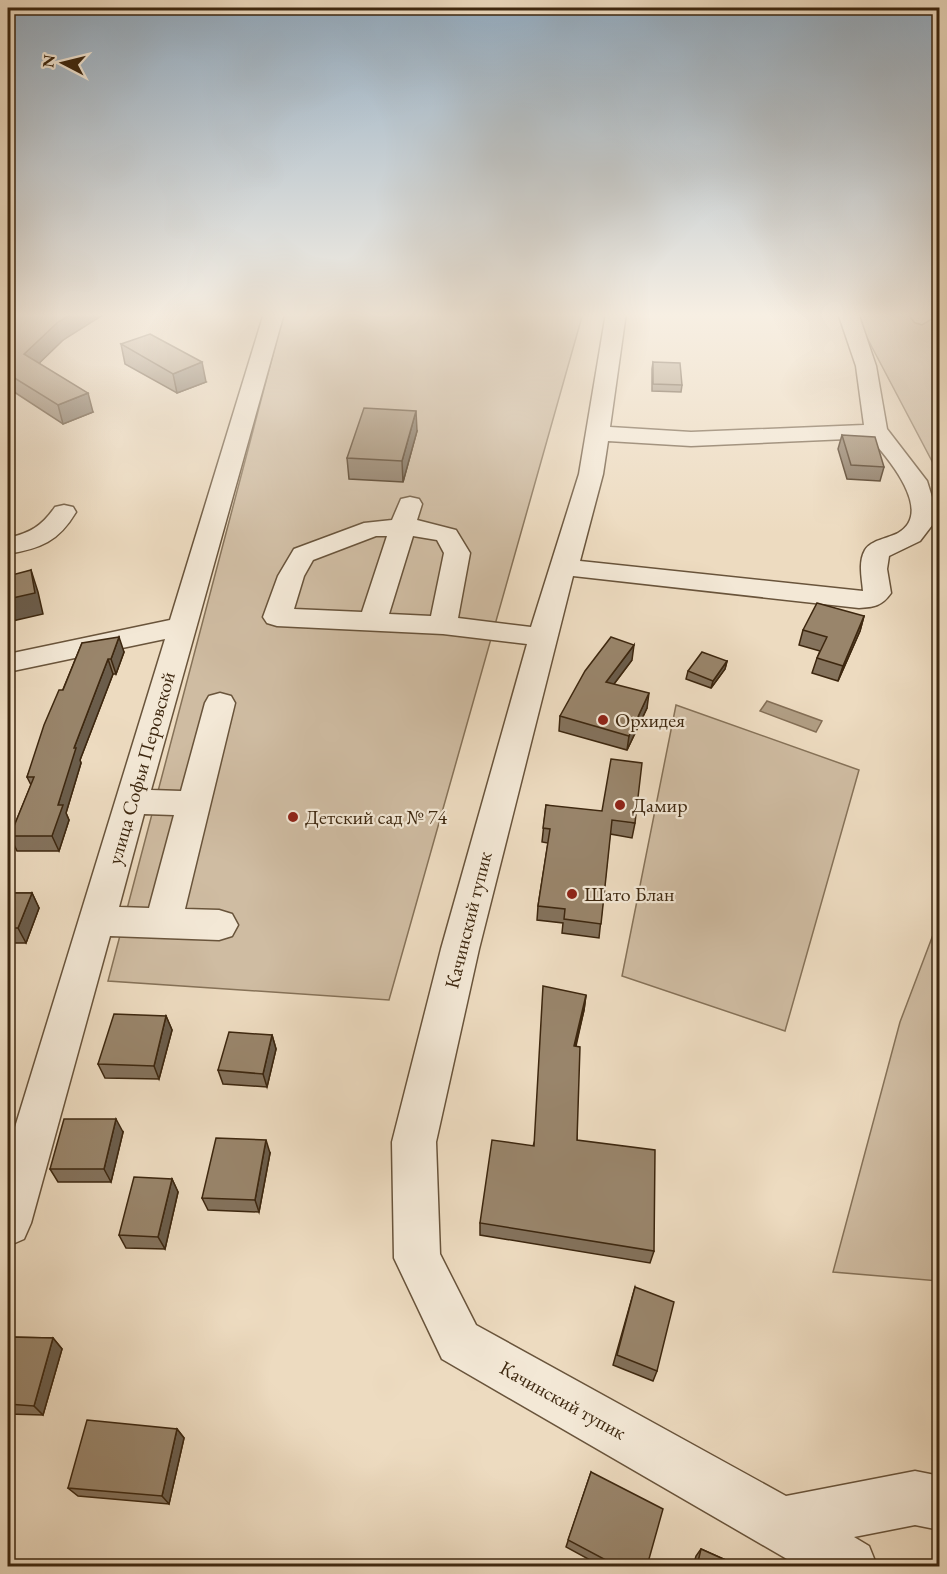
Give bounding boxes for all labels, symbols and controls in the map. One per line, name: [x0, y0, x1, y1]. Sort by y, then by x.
north arrow: [33, 33, 93, 93]
text: N: [37, 53, 60, 69]
street label: улица Софьи Перовской: [101, 668, 181, 867]
place label: Орхидея: [615, 707, 685, 733]
marker: Орхидея: [596, 713, 610, 727]
place label: Дамир: [632, 792, 688, 818]
marker: Дамир: [613, 798, 627, 812]
place label: Детский сад № 74: [305, 804, 447, 830]
marker: Детский сад № 74: [286, 810, 300, 824]
street label: Качинский тупик: [438, 848, 498, 991]
place label: Шато Блан: [584, 881, 675, 907]
marker: Шато Блан: [565, 887, 579, 901]
street label: Качинский тупик: [495, 1355, 631, 1446]

